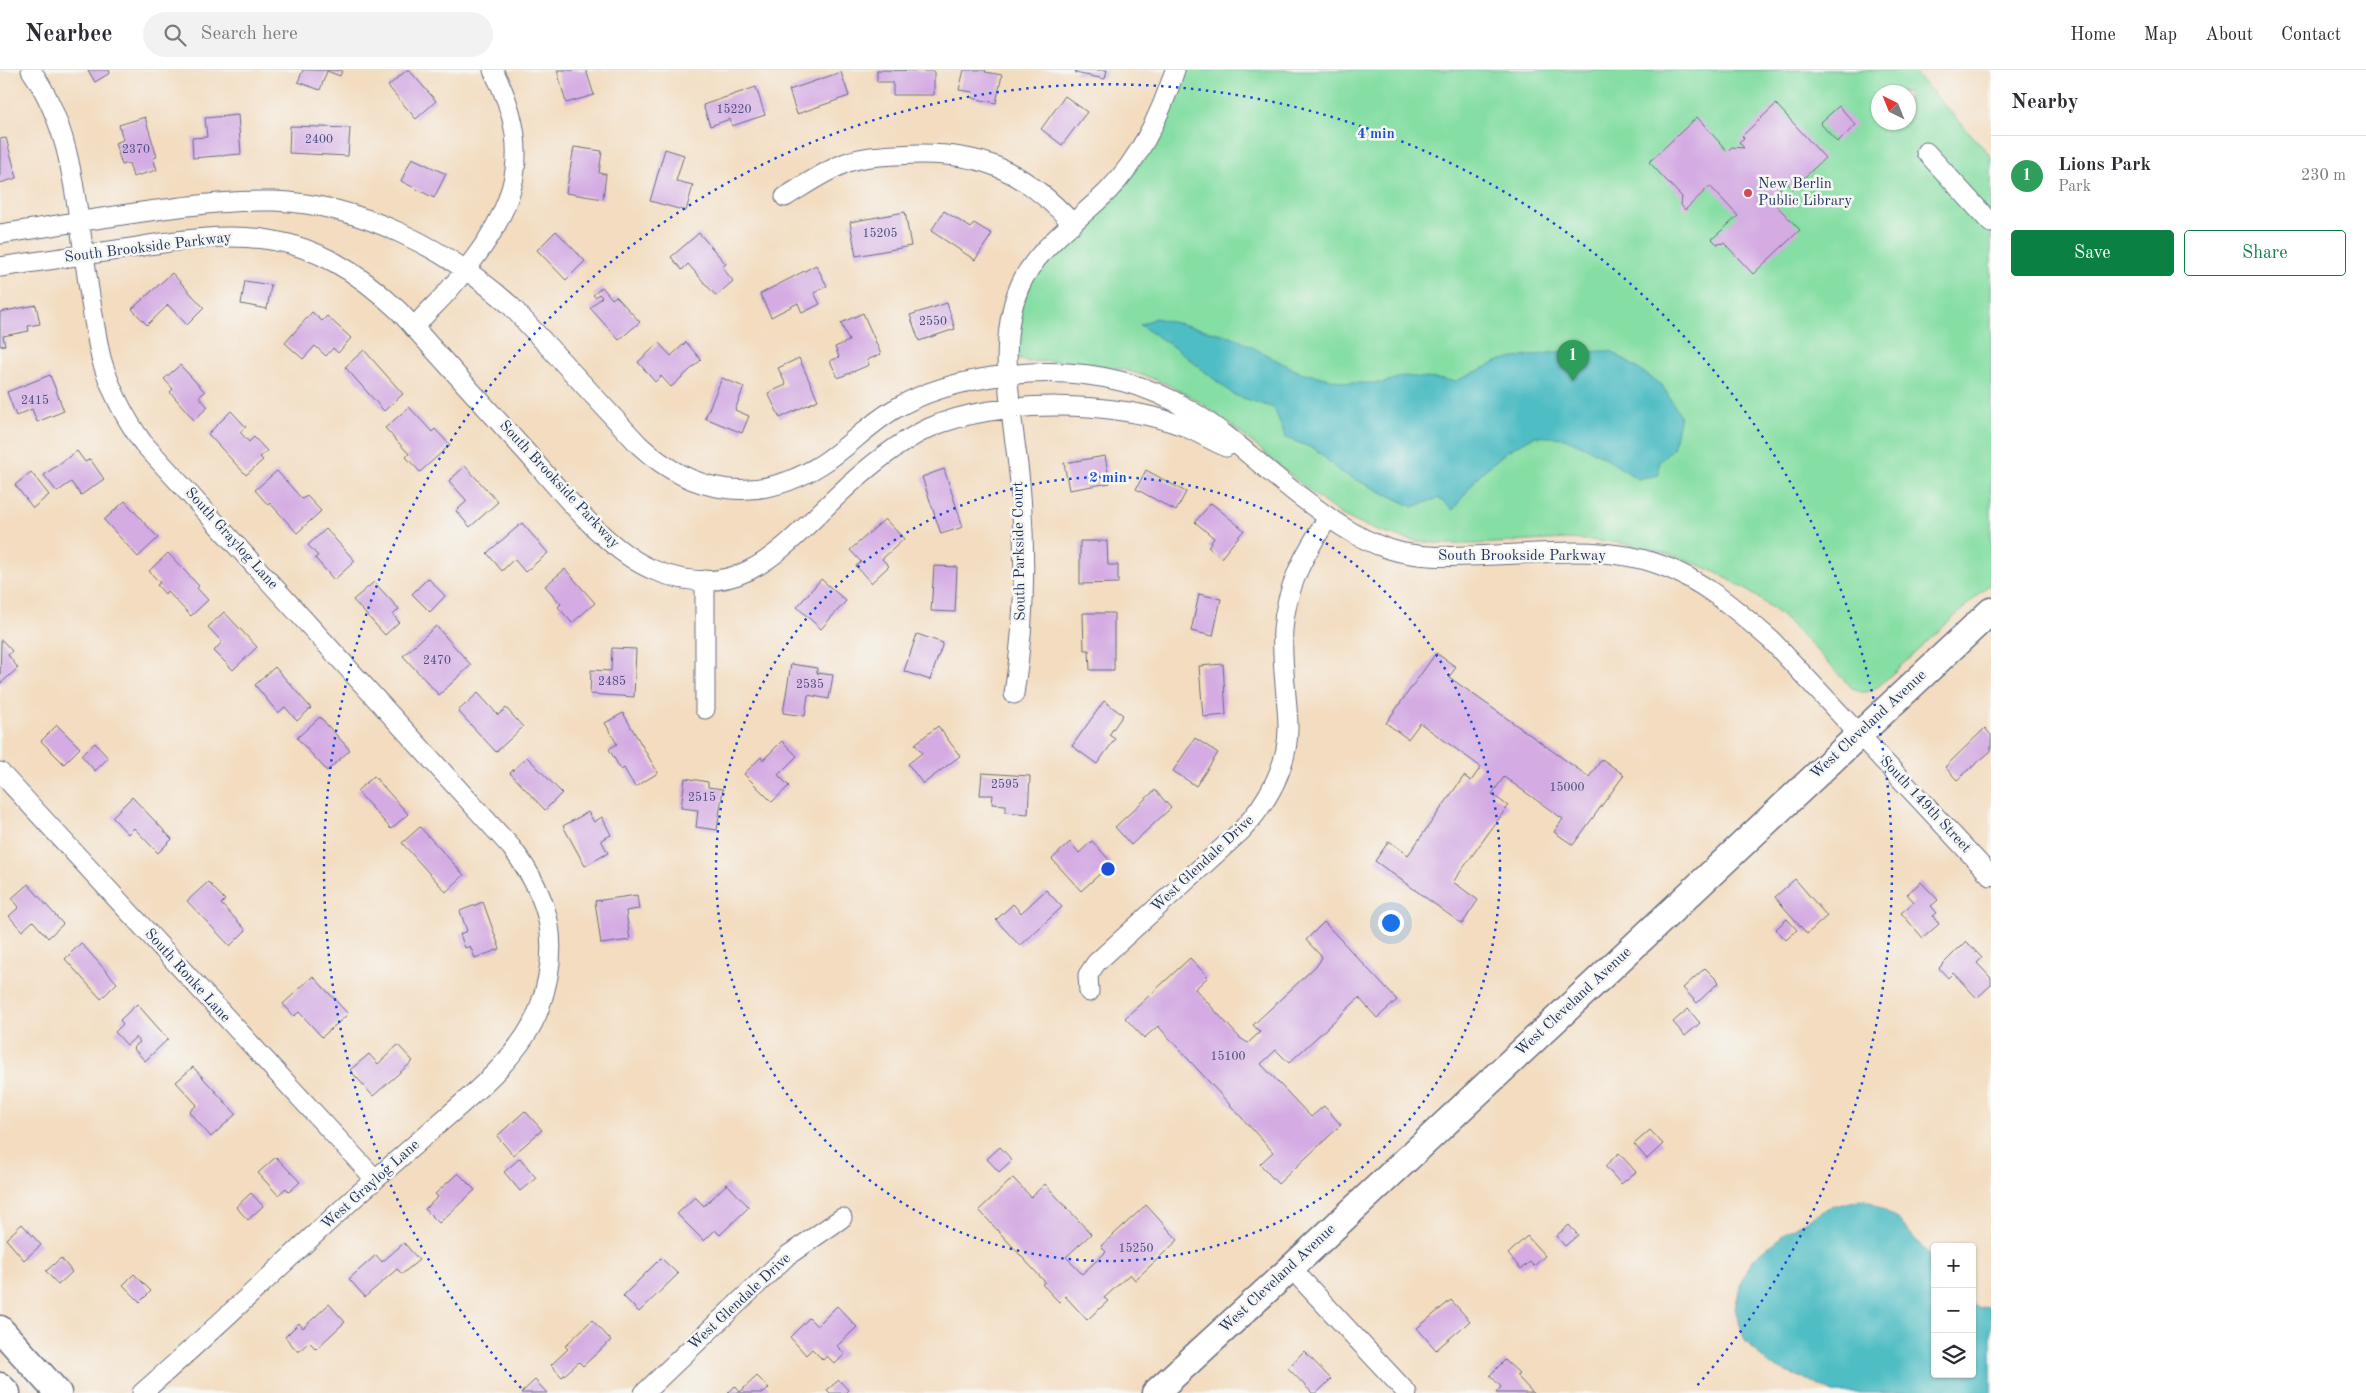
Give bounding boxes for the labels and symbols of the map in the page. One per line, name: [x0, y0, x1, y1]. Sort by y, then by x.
north arrow: [1871, 85, 1916, 130]
house number: 15220: [717, 103, 751, 116]
text: 4 min: [1357, 127, 1395, 142]
house number: 2400: [305, 134, 333, 146]
house number: 2370: [122, 144, 150, 156]
place label: New Berlin Public Library: [1758, 177, 1852, 209]
marker: New Berlin Public Library: [1742, 187, 1754, 199]
house number: 15205: [863, 227, 897, 240]
street label: South Brookside Parkway: [64, 230, 232, 266]
house number: 2550: [919, 315, 947, 328]
pin: 1: [1557, 340, 1589, 381]
house number: 2415: [21, 394, 49, 407]
street label: South Brookside Parkway: [496, 418, 622, 552]
text: 2 min: [1089, 471, 1127, 486]
street label: South Parkside Court: [1011, 481, 1029, 621]
street label: South Graylog Lane: [182, 485, 280, 593]
street label: South Brookside Parkway: [1438, 549, 1606, 564]
house number: 2470: [423, 655, 451, 667]
street label: West Cleveland Avenue: [1808, 668, 1930, 782]
house number: 2485: [598, 675, 626, 688]
house number: 2535: [796, 678, 824, 691]
street label: South 149th Street: [1877, 754, 1973, 856]
house number: 2595: [991, 778, 1019, 791]
house number: 15000: [1550, 781, 1584, 794]
house number: 2515: [688, 791, 716, 804]
street label: West Glendale Drive: [1149, 813, 1257, 915]
centre of rings: [1099, 860, 1117, 878]
your location: [1378, 910, 1404, 936]
street label: South Ronke Lane: [141, 926, 233, 1026]
street label: West Cleveland Avenue: [1513, 945, 1635, 1059]
house number: 15100: [1211, 1050, 1245, 1063]
street label: West Graylog Lane: [319, 1137, 423, 1233]
street label: West Cleveland Avenue: [1217, 1222, 1339, 1336]
house number: 15250: [1119, 1242, 1153, 1255]
street label: West Glendale Drive: [686, 1251, 794, 1353]

